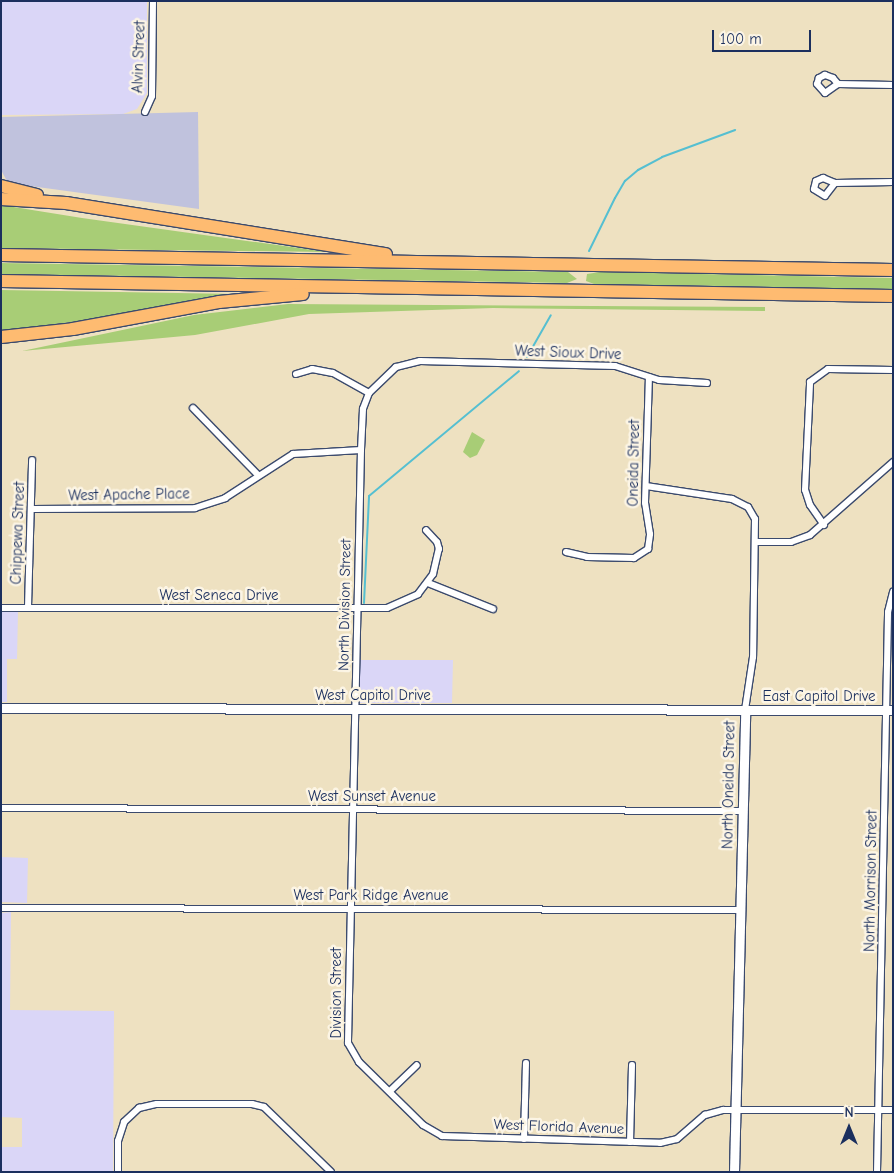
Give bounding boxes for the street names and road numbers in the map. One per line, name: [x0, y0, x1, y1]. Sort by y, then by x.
street label: Alvin Street: [129, 20, 149, 94]
street label: West Sioux Drive: [514, 342, 622, 364]
street label: Oneida Street: [624, 419, 644, 507]
street label: Chippewa Street: [7, 481, 29, 585]
street label: West Apache Place: [68, 485, 190, 505]
street label: North Division Street: [335, 539, 355, 671]
street label: West Seneca Drive: [160, 587, 278, 605]
street label: West Capitol Drive: [315, 687, 431, 705]
street label: East Capitol Drive: [762, 688, 876, 706]
street label: North Oneida Street: [719, 721, 739, 849]
street label: West Sunset Avenue: [308, 788, 436, 806]
street label: North Morrison Street: [861, 810, 881, 952]
street label: West Park Ridge Avenue: [293, 887, 449, 905]
street label: Division Street: [328, 948, 346, 1038]
street label: West Florida Avenue: [493, 1116, 625, 1138]

